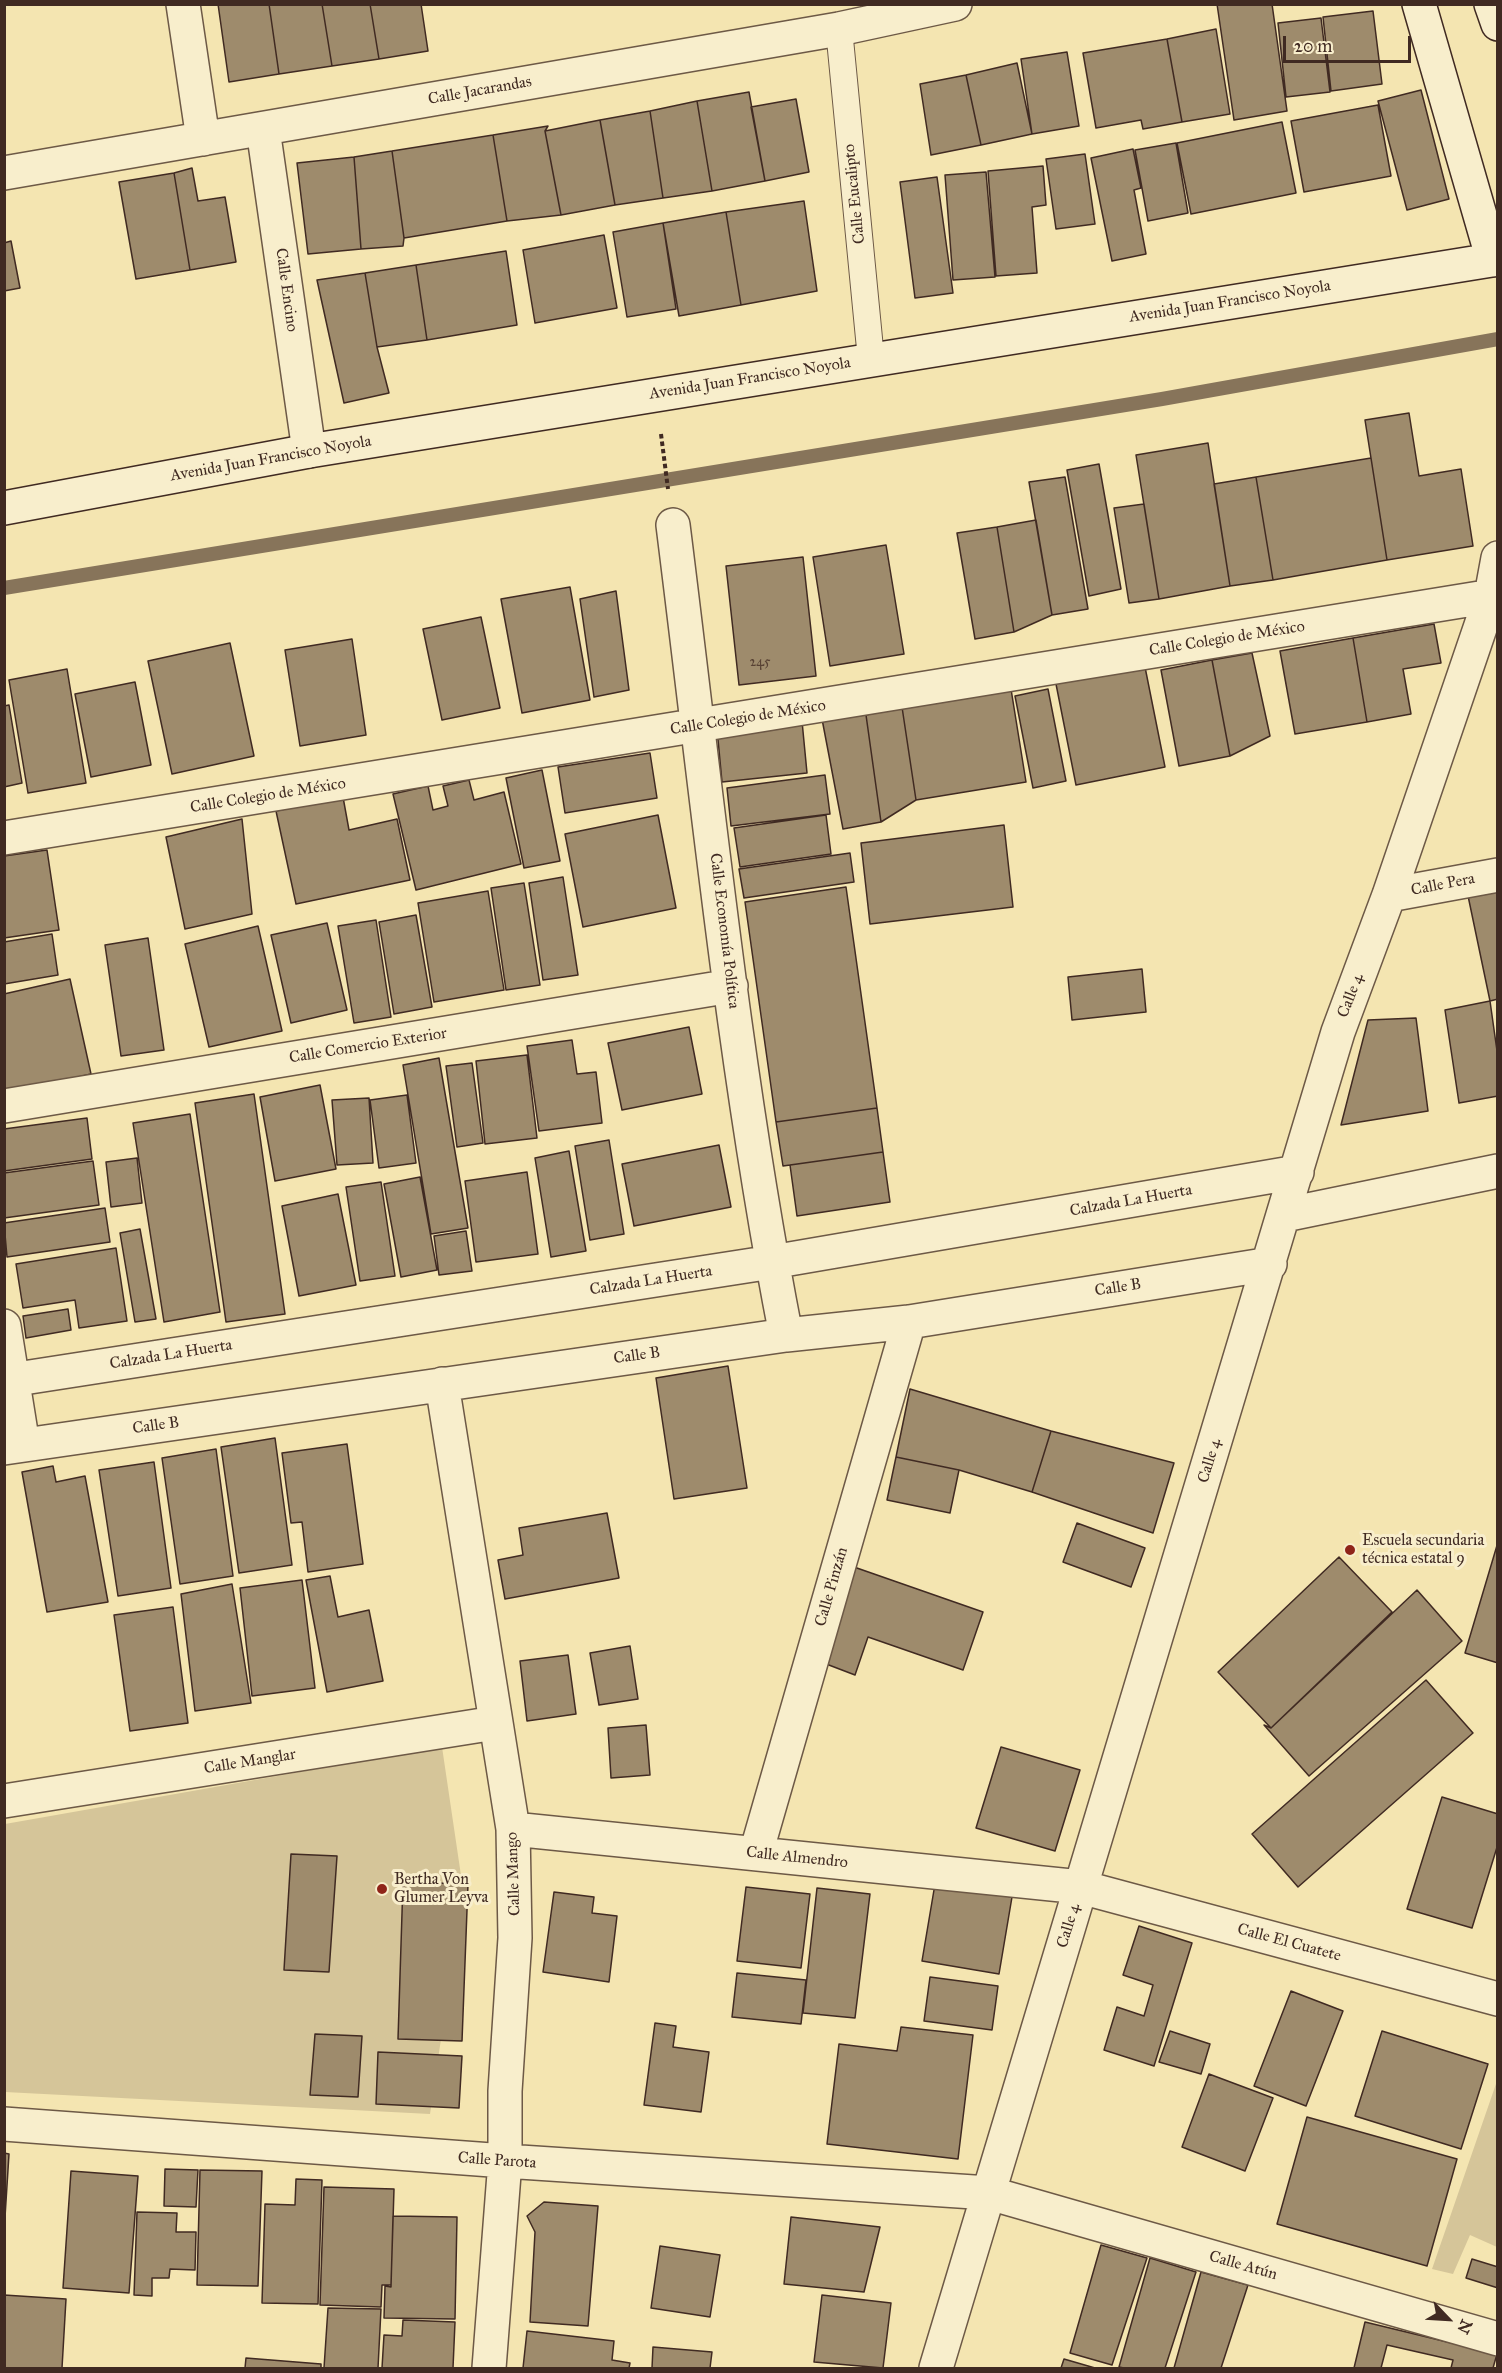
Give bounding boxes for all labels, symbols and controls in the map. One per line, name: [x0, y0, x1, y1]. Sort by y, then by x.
scale bar: [1286, 24, 1414, 62]
text: 20 m: [1294, 35, 1332, 57]
street label: Calle Jacarandas: [427, 72, 533, 110]
street label: Calle Eucalipto: [840, 143, 870, 245]
street label: Calle Encino: [271, 247, 301, 333]
street label: Avenida Juan Francisco Noyola: [1128, 277, 1332, 327]
street label: Avenida Juan Francisco Noyola: [648, 354, 852, 404]
street label: Avenida Juan Francisco Noyola: [169, 432, 373, 486]
street label: Calle Colegio de México: [1148, 617, 1306, 661]
house number: 245: [749, 655, 771, 671]
street label: Calle Colegio de México: [669, 696, 827, 740]
street label: Calle Colegio de México: [189, 774, 347, 818]
street label: Calle Economía Política: [705, 852, 743, 1010]
street label: Calle Pera: [1409, 869, 1477, 901]
street label: Calle 4: [1334, 971, 1368, 1021]
street label: Calle Comercio Exterior: [288, 1024, 448, 1068]
street label: Calzada La Huerta: [1068, 1181, 1194, 1221]
street label: Calzada La Huerta: [588, 1262, 714, 1300]
street label: Calle B: [1093, 1275, 1143, 1301]
street label: Calzada La Huerta: [108, 1336, 234, 1374]
street label: Calle B: [612, 1343, 662, 1369]
street label: Calle B: [131, 1413, 181, 1439]
street label: Calle 4: [1194, 1437, 1226, 1485]
place label: Escuela secundaria técnica estatal 9: [1362, 1531, 1484, 1569]
marker: Escuela secundaria técnica estatal 9: [1343, 1543, 1357, 1557]
street label: Calle Pinzán: [812, 1545, 852, 1629]
street label: Calle Manglar: [203, 1745, 297, 1779]
street label: Calle Mango: [503, 1832, 525, 1916]
street label: Calle Almendro: [745, 1843, 849, 1873]
place label: Bertha Von Glumer Leyva: [394, 1870, 488, 1908]
marker: Bertha Von Glumer Leyva: [375, 1882, 389, 1896]
street label: Calle 4: [1053, 1902, 1085, 1950]
street label: Calle El Cuatete: [1235, 1920, 1343, 1966]
street label: Calle Parota: [457, 2149, 537, 2173]
street label: Calle Atún: [1207, 2247, 1279, 2285]
north arrow: [1418, 2289, 1478, 2349]
text: N: [1453, 2317, 1476, 2337]

